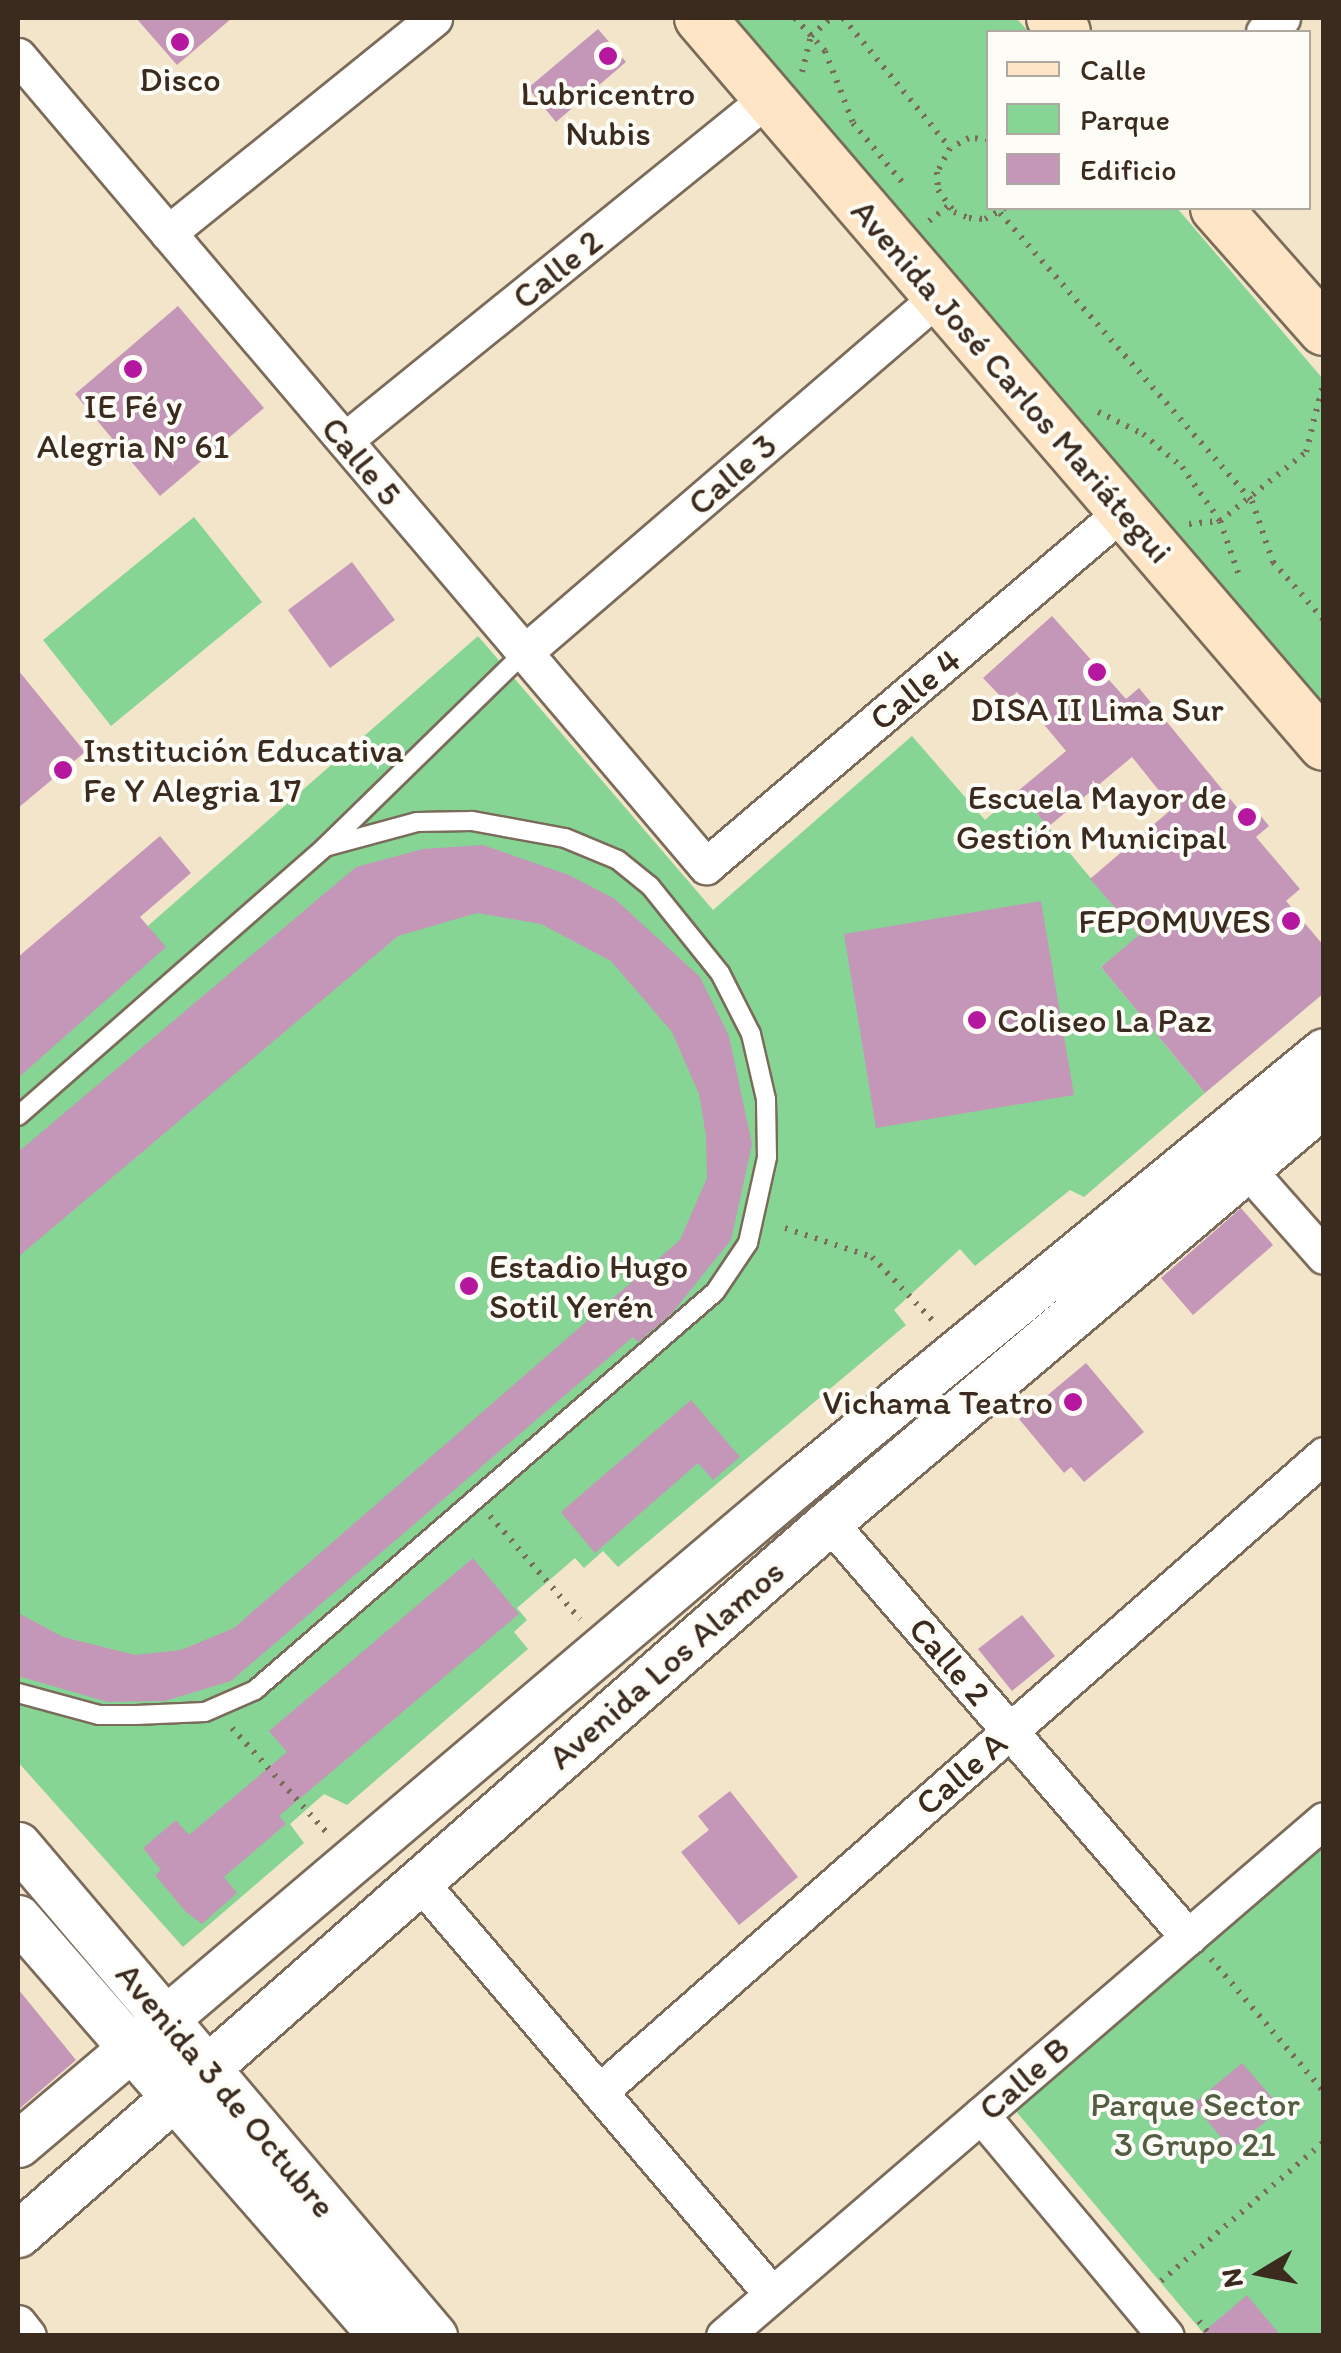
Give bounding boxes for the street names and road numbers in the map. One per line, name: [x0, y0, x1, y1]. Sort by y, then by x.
street label: Avenida José Carlos Mariátegui: [842, 189, 1182, 573]
street label: Calle 2: [504, 220, 610, 318]
street label: Calle 5: [313, 408, 411, 514]
street label: Calle 3: [679, 424, 785, 524]
street label: Calle 4: [861, 639, 969, 739]
street label: Avenida Los Alamos: [539, 1550, 793, 1778]
street label: Calle 2: [900, 1608, 1000, 1714]
street label: Calle A: [907, 1722, 1015, 1824]
street label: Avenida 3 de Octubre: [107, 1954, 345, 2226]
street label: Calle B: [970, 2027, 1078, 2129]

